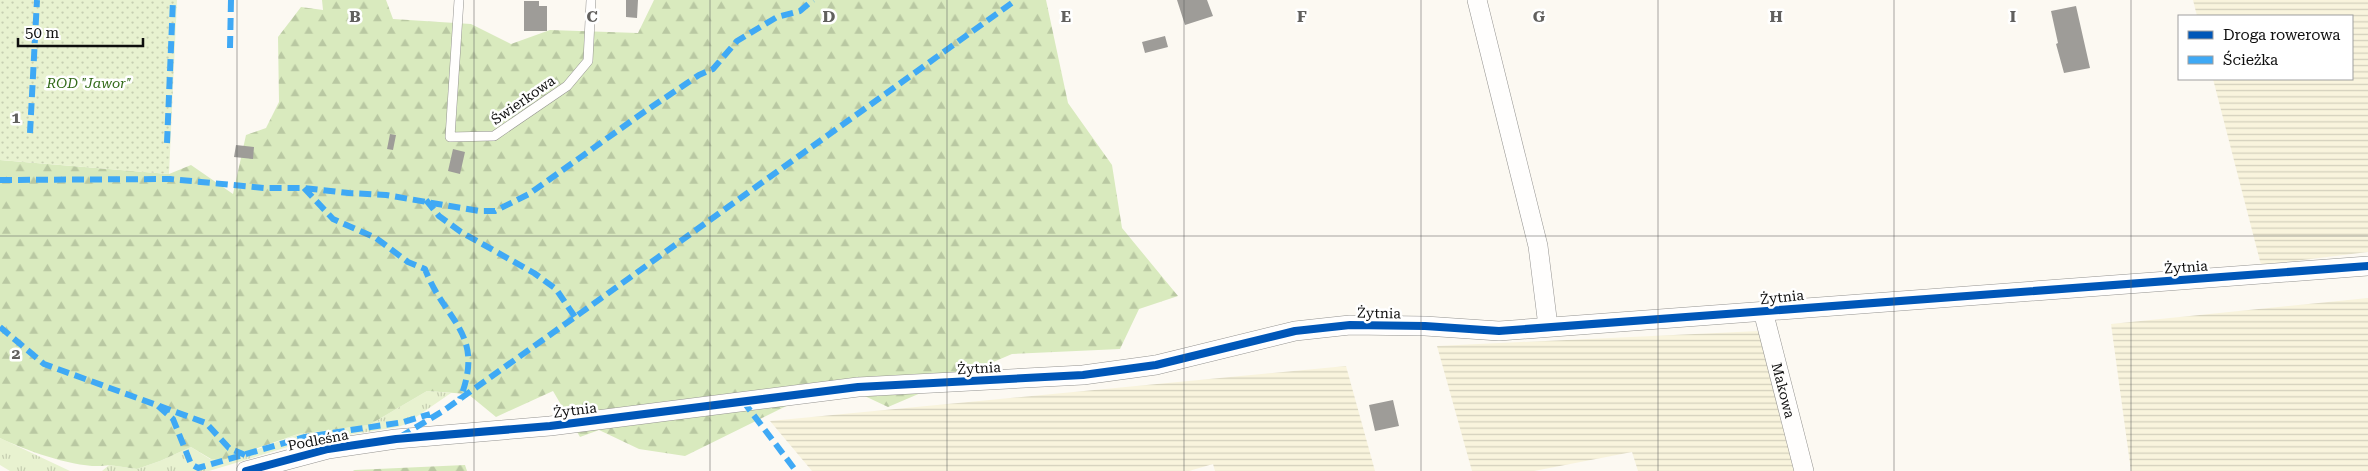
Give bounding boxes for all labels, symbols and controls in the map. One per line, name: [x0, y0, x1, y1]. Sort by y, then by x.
text: B: [349, 7, 361, 26]
text: C: [586, 7, 598, 26]
text: D: [823, 7, 836, 26]
text: E: [1061, 7, 1071, 26]
text: F: [1297, 7, 1307, 26]
text: G: [1533, 7, 1546, 26]
text: H: [1769, 7, 1783, 26]
text: I: [2010, 7, 2016, 26]
scale bar: [18, 15, 142, 47]
legend: [2178, 15, 2353, 80]
text: 50 m: [25, 24, 60, 42]
text: Droga rowerowa: [2223, 26, 2340, 44]
text: Ścieżka: [2223, 50, 2278, 69]
street label: Świerkowa: [488, 72, 558, 128]
park label: ROD "Jawor": [45, 75, 132, 91]
text: 1: [12, 108, 21, 127]
street label: Żytnia: [2164, 257, 2209, 277]
street label: Żytnia: [1759, 287, 1805, 307]
street label: Żytnia: [1357, 305, 1401, 321]
text: 2: [12, 344, 21, 363]
street label: Żytnia: [957, 359, 1002, 377]
street label: Makowa: [1769, 361, 1798, 420]
street label: Żytnia: [552, 399, 598, 421]
street label: Podleśna: [286, 426, 350, 454]

